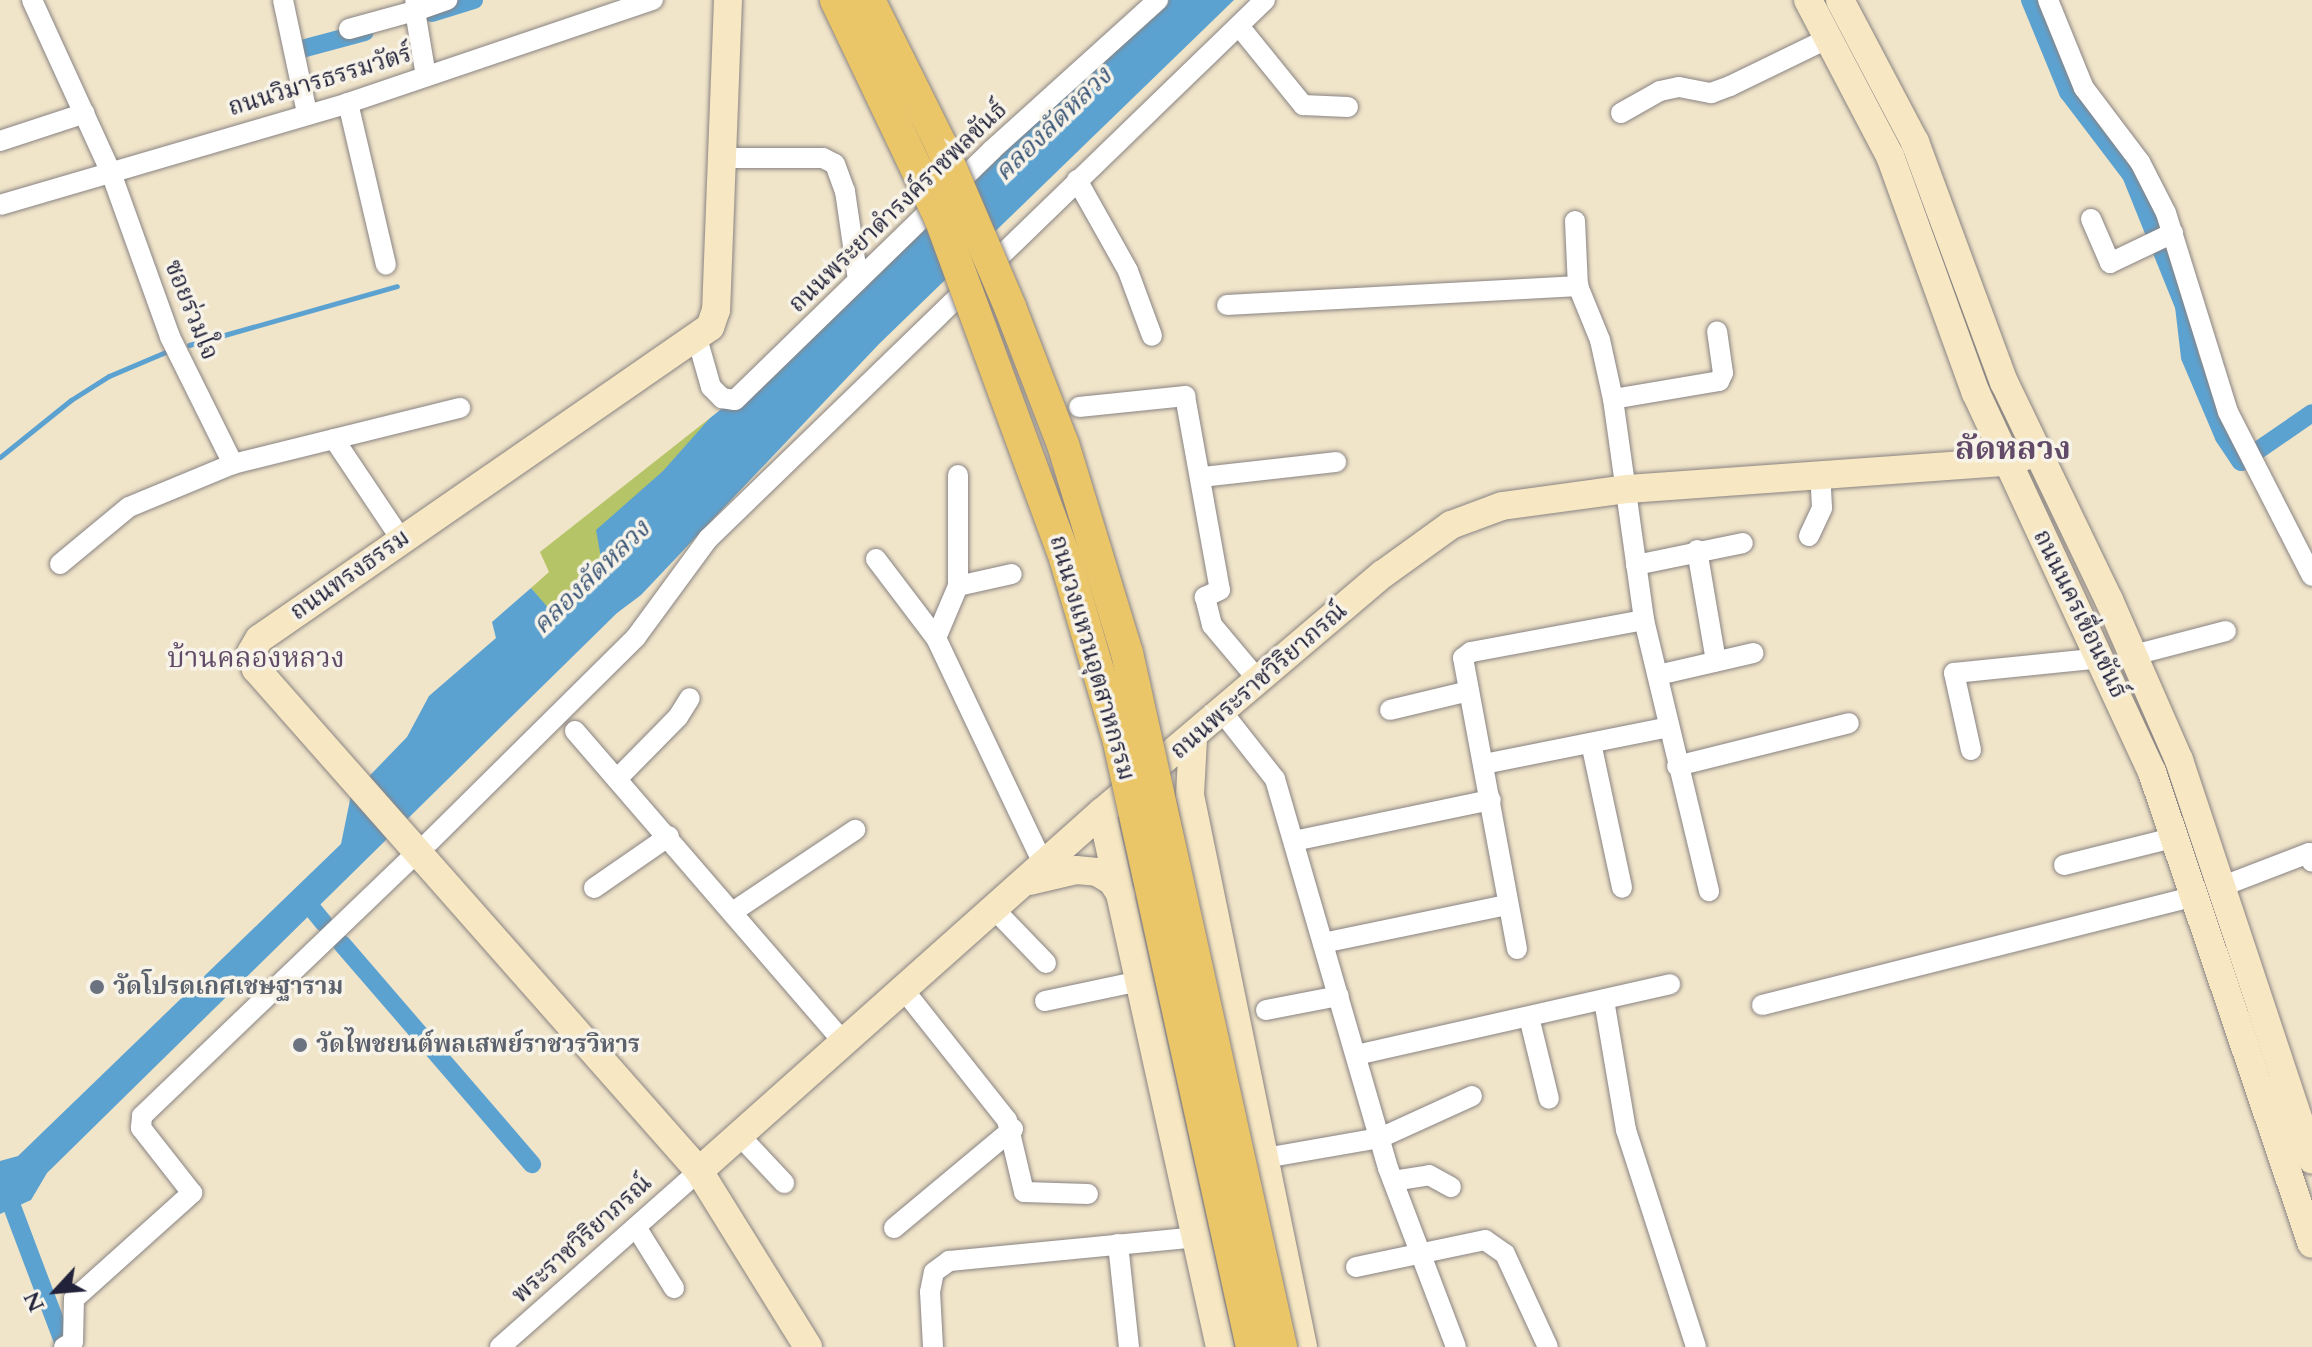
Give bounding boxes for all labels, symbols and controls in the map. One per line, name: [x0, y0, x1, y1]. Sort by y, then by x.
street label: ถนนวิมารธรรมวัตร์: [225, 39, 415, 123]
water label: คลองลัดหลวง: [988, 60, 1118, 188]
street label: ถนนพระยาดำรงค์ราชพลขันธ์: [783, 95, 1013, 319]
street label: ซอยร่วมใจ: [158, 256, 224, 364]
district label: ลัดหลวง: [1955, 430, 2071, 468]
water label: คลองลัดหลวง: [526, 513, 656, 641]
street label: ถนนทรงธรรม: [285, 523, 415, 627]
street label: ถนนนครเขื่อนขันธ์: [2027, 525, 2133, 703]
street label: ถนนวงแหวนอุตสาหกรรม: [1043, 532, 1141, 784]
street label: ถนนพระราชวิริยาภรณ์: [1165, 596, 1353, 766]
district label: บ้านคลองหลวง: [167, 641, 345, 675]
place label: วัดโปรดเกศเชษฐาราม: [113, 973, 343, 1001]
marker: วัดโปรดเกศเชษฐาราม: [88, 978, 106, 996]
place label: วัดไพชยนต์พลเสพย์ราชวรวิหาร: [316, 1031, 640, 1059]
marker: วัดไพชยนต์พลเสพย์ราชวรวิหาร: [291, 1036, 309, 1054]
street label: พระราชวิริยาภรณ์: [506, 1169, 658, 1309]
north arrow: [16, 1251, 96, 1331]
text: N: [17, 1286, 52, 1317]

